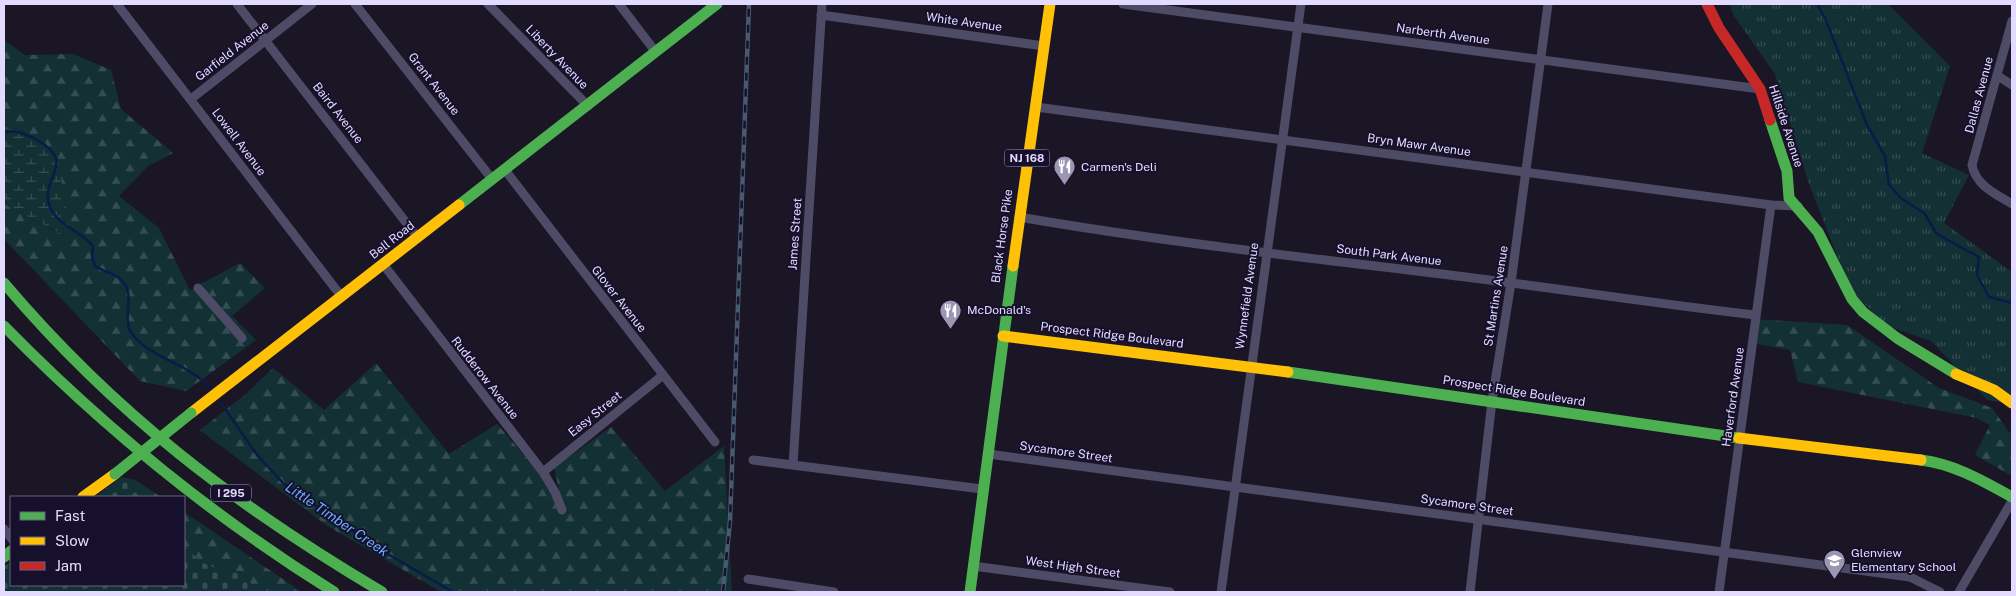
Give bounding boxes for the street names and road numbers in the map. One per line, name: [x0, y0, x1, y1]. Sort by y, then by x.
street label: White Avenue: [925, 10, 1003, 34]
street label: Garfield Avenue: [193, 18, 272, 84]
street label: Narberth Avenue: [1395, 20, 1491, 48]
street label: Liberty Avenue: [523, 22, 591, 92]
street label: Grant Avenue: [405, 50, 463, 118]
street label: Dallas Avenue: [1962, 55, 1996, 135]
street label: Baird Avenue: [310, 80, 366, 146]
street label: Hillside Avenue: [1766, 83, 1806, 169]
street label: Lowell Avenue: [209, 106, 269, 179]
street label: Bryn Mawr Avenue: [1366, 131, 1472, 159]
road number: NJ 168: [1004, 150, 1050, 167]
street label: Black Horse Pike: [988, 188, 1016, 284]
street label: James Street: [785, 197, 805, 271]
street label: Bell Road: [367, 218, 417, 262]
street label: Wynnefield Avenue: [1233, 242, 1261, 350]
street label: South Park Avenue: [1336, 242, 1443, 268]
street label: St Martins Avenue: [1481, 244, 1511, 347]
street label: Glover Avenue: [589, 263, 649, 335]
street label: Prospect Ridge Boulevard: [1040, 319, 1184, 351]
street label: Rudderow Avenue: [448, 334, 522, 422]
street label: Haverford Avenue: [1719, 346, 1747, 448]
street label: Prospect Ridge Boulevard: [1442, 373, 1586, 409]
street label: Easy Street: [566, 388, 625, 440]
street label: Sycamore Street: [1019, 439, 1114, 466]
road number: I 295: [211, 484, 251, 502]
street label: Sycamore Street: [1420, 492, 1515, 519]
street label: West High Street: [1025, 553, 1122, 581]

